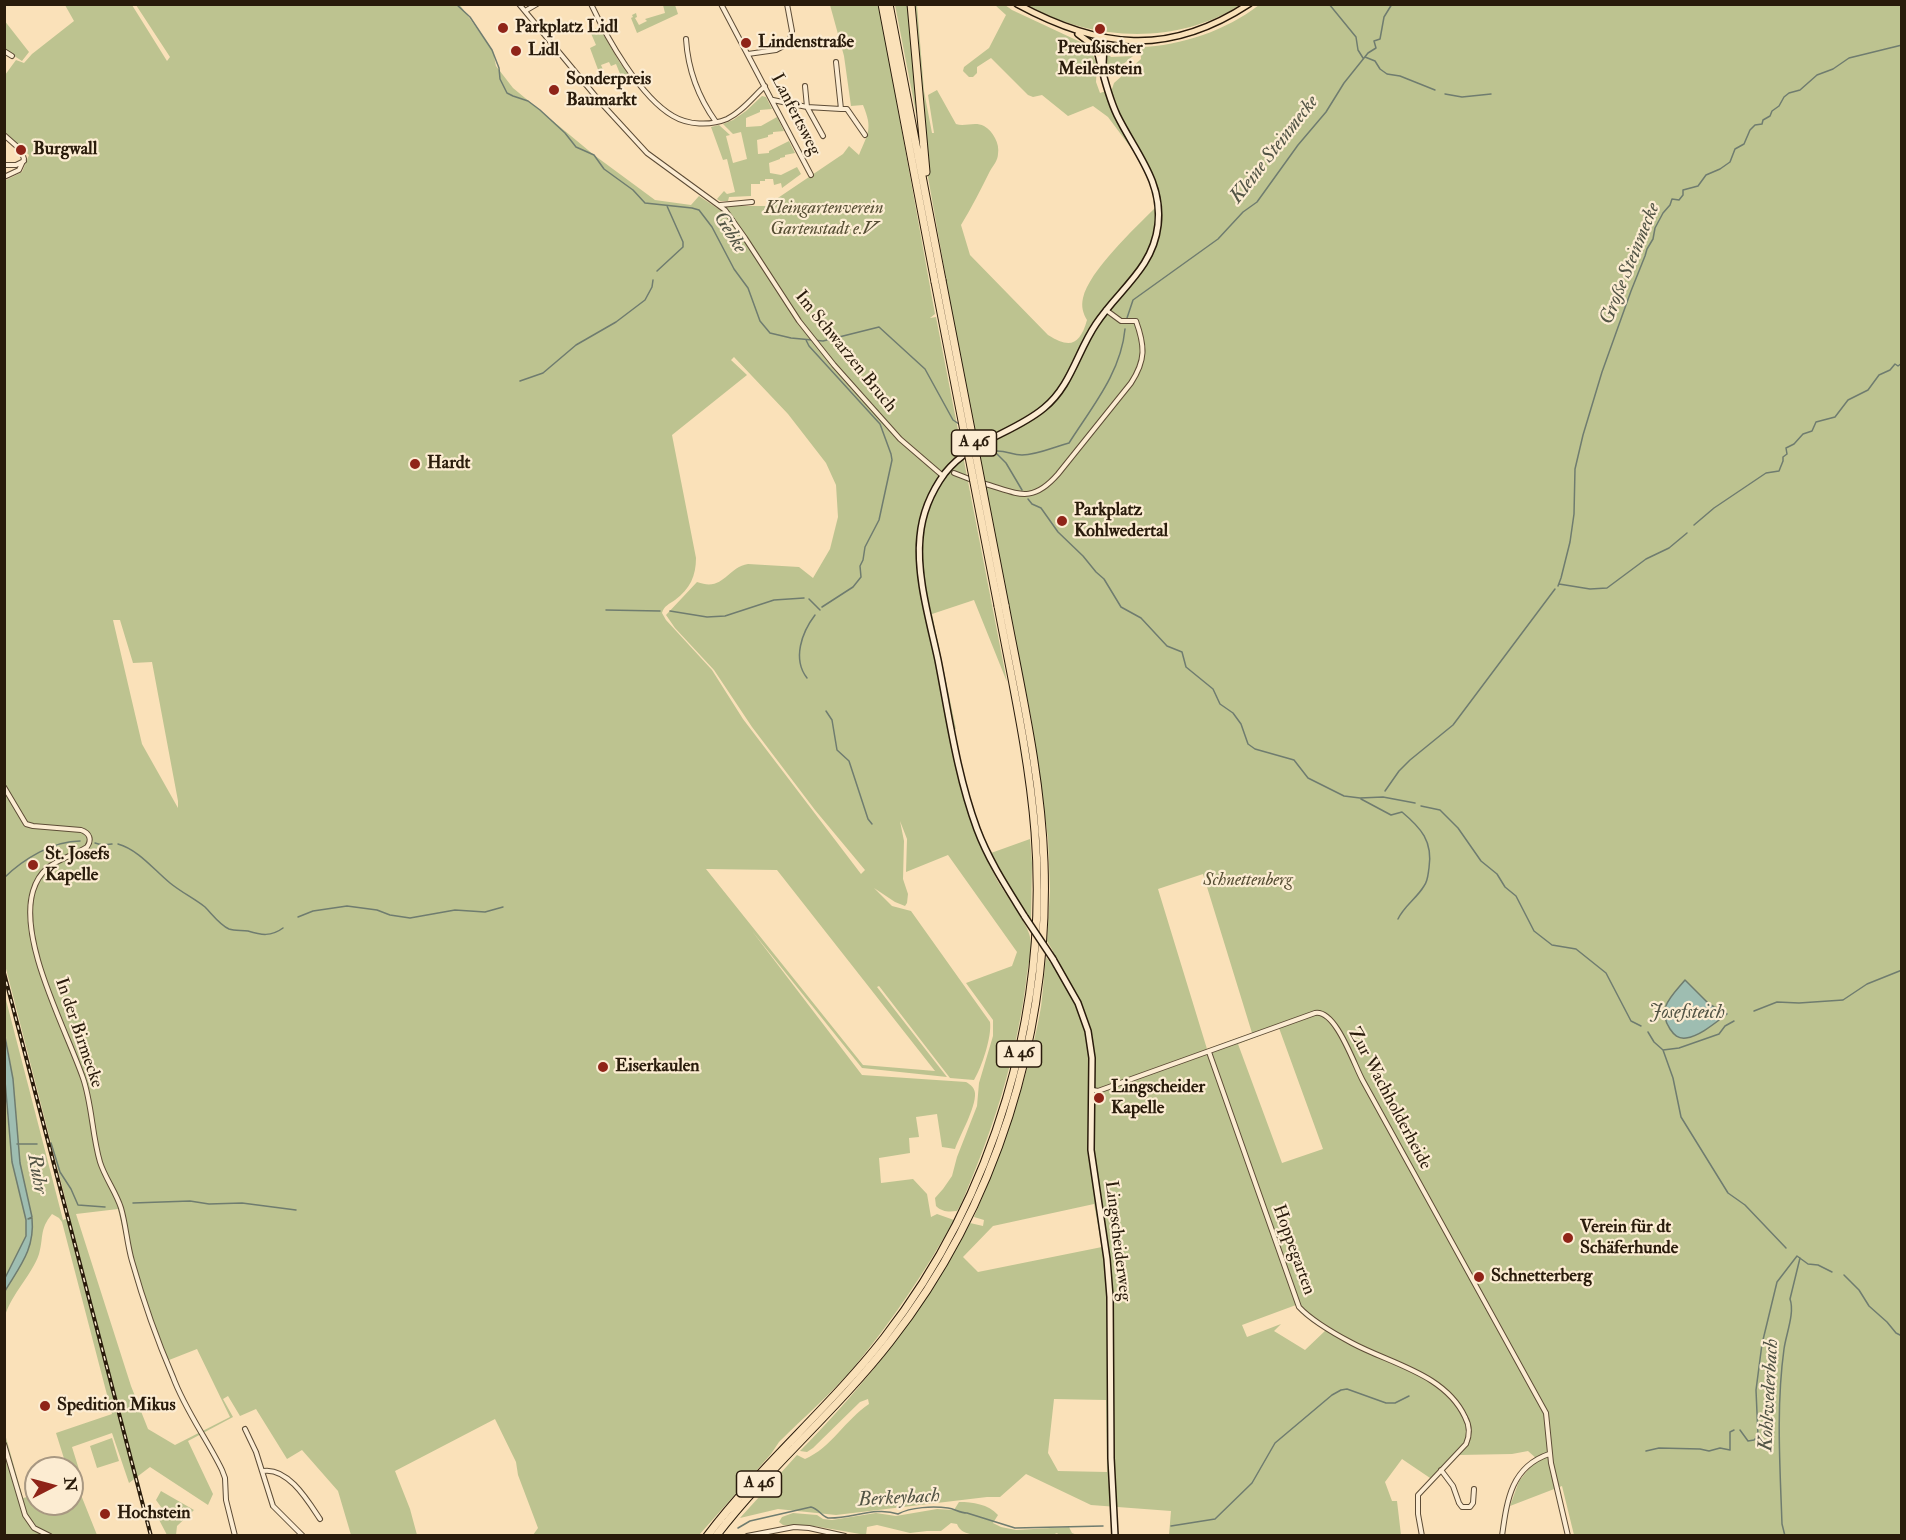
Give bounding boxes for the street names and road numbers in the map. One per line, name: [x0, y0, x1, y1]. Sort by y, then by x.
street label: Lanfertsweg: [765, 70, 825, 160]
street label: Im Schwarzen Bruch: [789, 287, 901, 417]
road number: A 46: [952, 430, 996, 456]
street label: In der Birmecke: [49, 975, 107, 1091]
street label: Zur Wachholderheide: [1342, 1024, 1436, 1174]
road number: A 46: [996, 1041, 1042, 1067]
street label: Lingscheiderweg: [1099, 1179, 1135, 1303]
street label: Hoppegarten: [1267, 1202, 1319, 1298]
road number: A 46: [736, 1471, 782, 1497]

